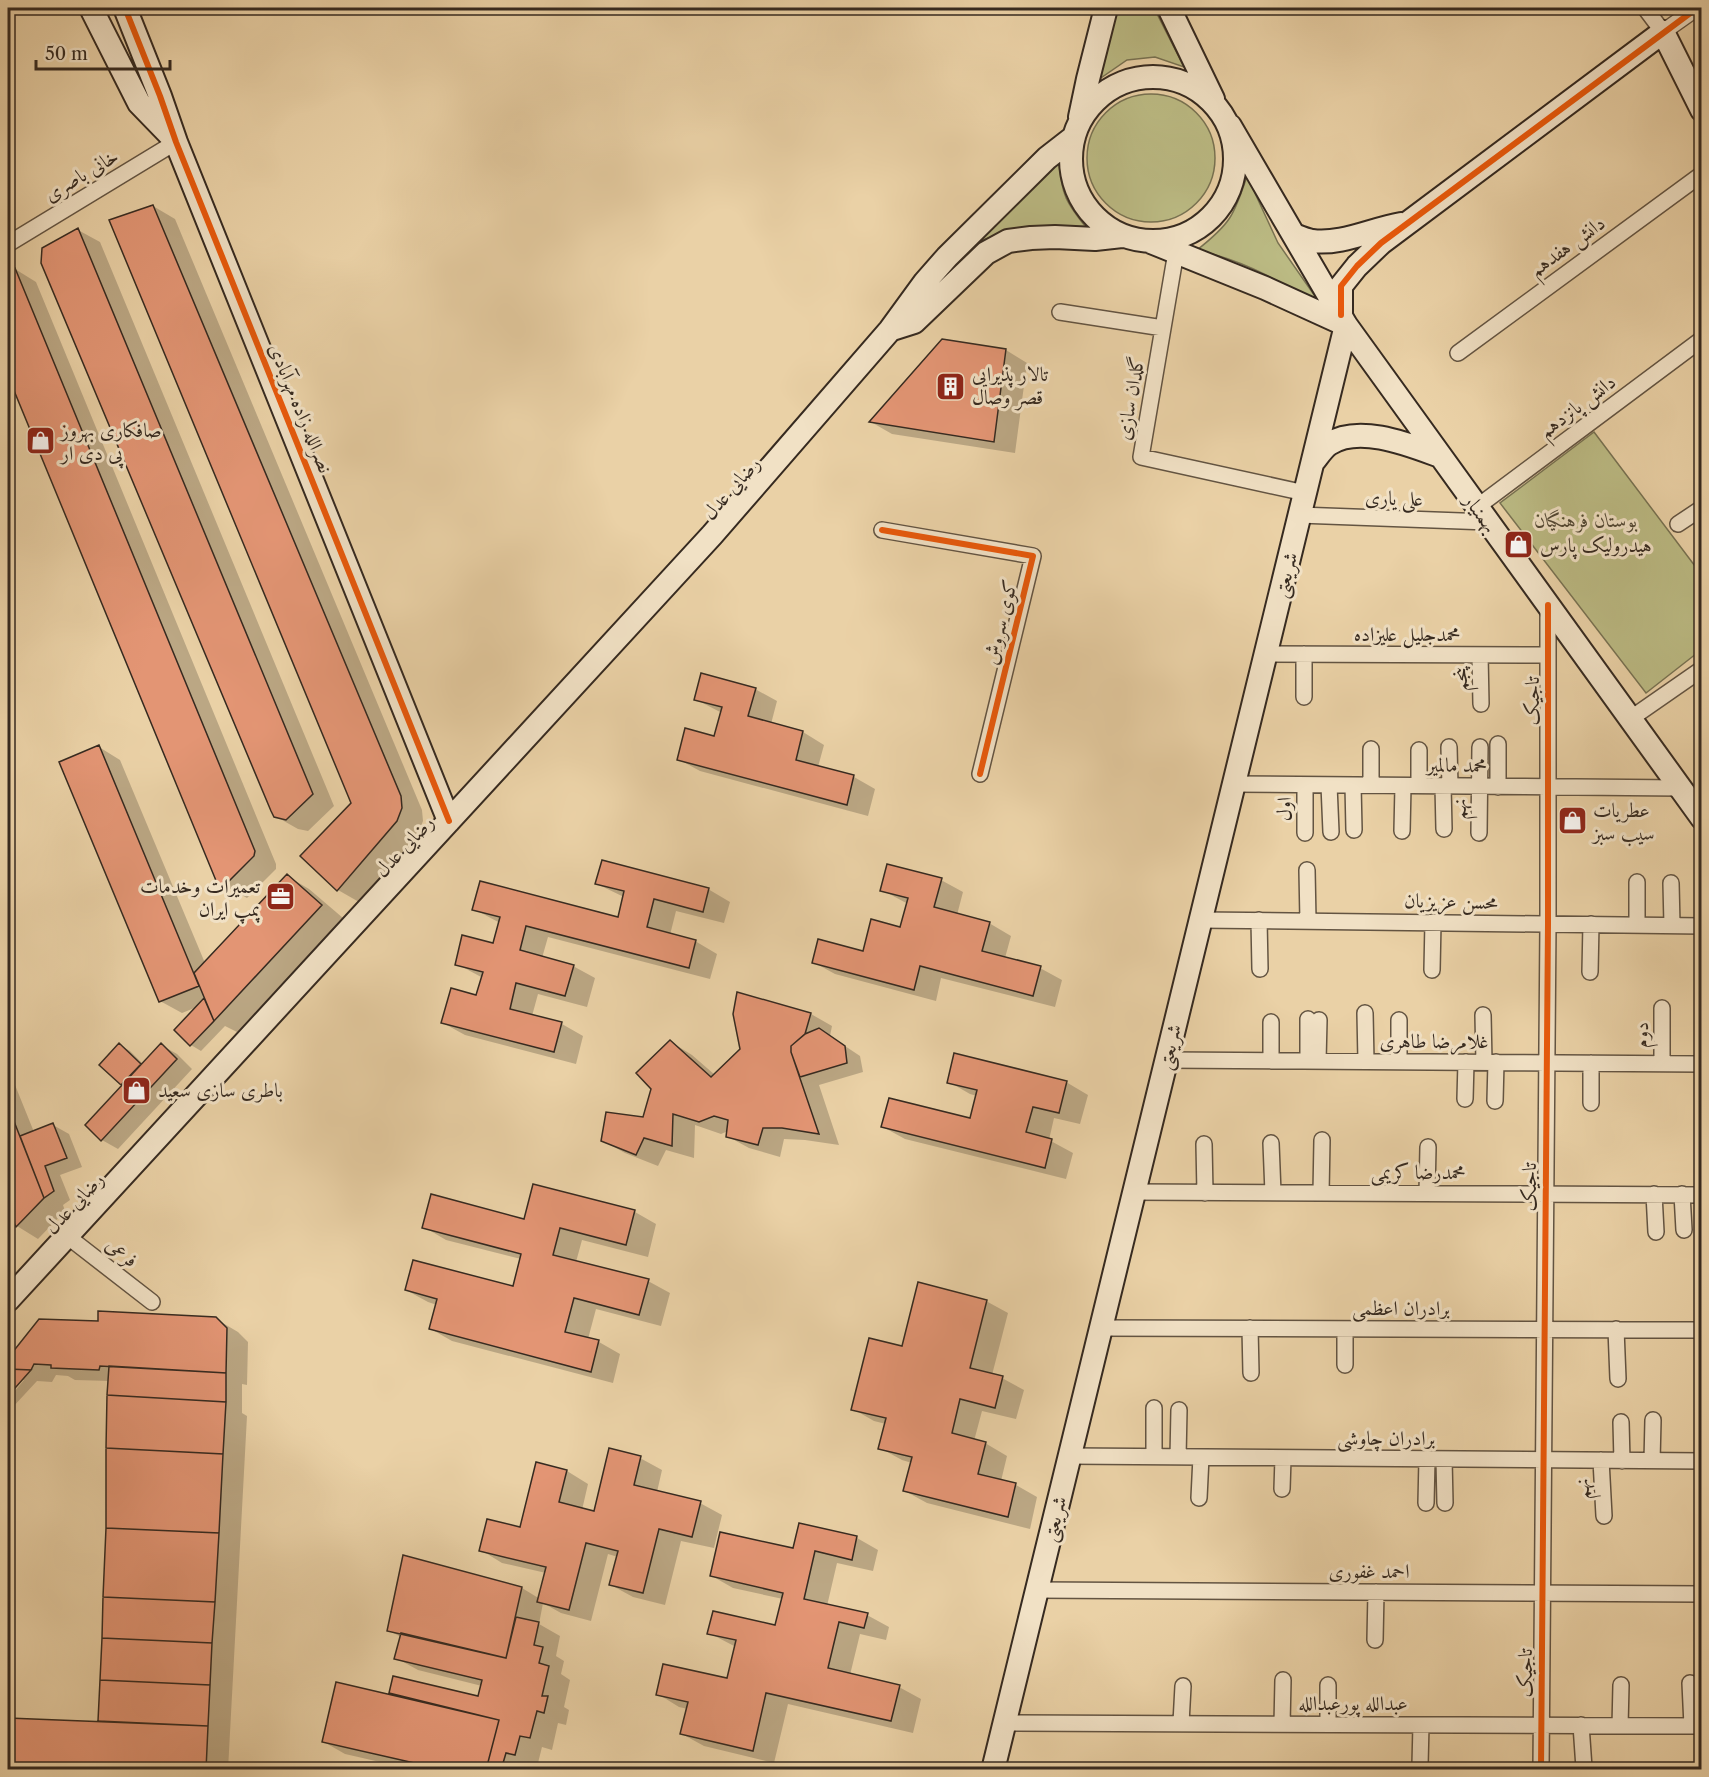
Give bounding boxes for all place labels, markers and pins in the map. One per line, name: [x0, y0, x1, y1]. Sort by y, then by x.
place label: تالار پذیرایی قصر وصال: [972, 362, 1048, 411]
building icon: تالار پذیرایی قصر وصال: [935, 370, 967, 402]
place label: صافکاری بهروز پی دی ار: [59, 418, 162, 469]
shop icon: صافکاری بهروز پی دی ار: [24, 425, 56, 457]
shop icon: هیدرولیک پارس: [1503, 529, 1535, 561]
place label: هیدرولیک پارس: [1540, 533, 1652, 560]
place label: عطریات سیب سبز: [1591, 798, 1655, 847]
shop icon: عطریات سیب سبز: [1556, 805, 1588, 837]
place label: تعمیرات وخدمات پمپ ایران: [140, 874, 261, 924]
office icon: تعمیرات وخدمات پمپ ایران: [265, 881, 297, 913]
shop icon: باطری سازی سعید: [121, 1074, 153, 1106]
place label: باطری سازی سعید: [158, 1078, 283, 1103]

